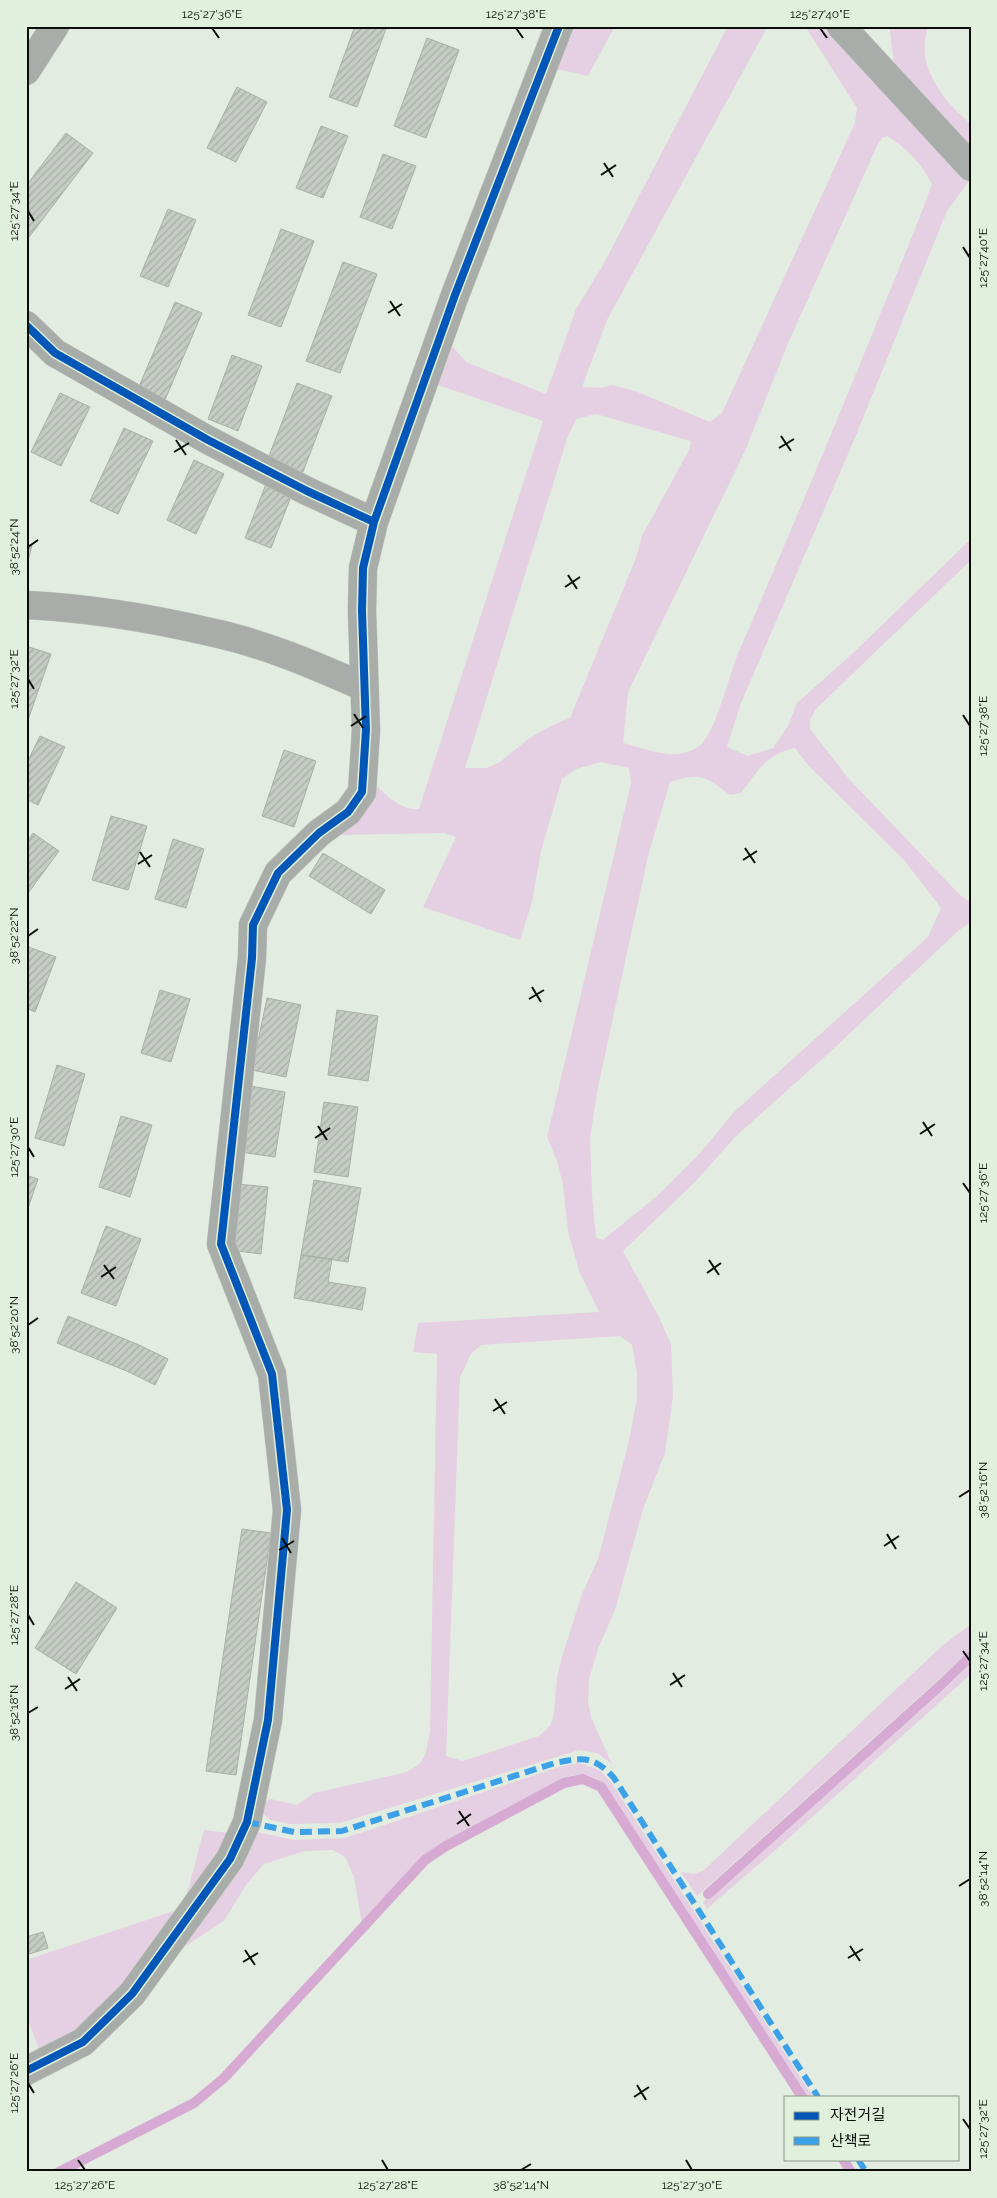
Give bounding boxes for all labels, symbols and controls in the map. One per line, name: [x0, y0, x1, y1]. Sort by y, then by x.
text: 125°27'36"E: [182, 7, 242, 21]
text: 125°27'38"E: [486, 7, 546, 21]
text: 125°27'40"E: [790, 7, 850, 21]
text: 125°27'34"E: [7, 181, 21, 241]
text: 125°27'40"E: [976, 228, 990, 288]
text: 38°52'24"N: [7, 518, 21, 576]
text: 125°27'32"E: [7, 649, 21, 709]
text: 125°27'38"E: [976, 696, 990, 756]
text: 38°52'22"N: [7, 908, 21, 964]
text: 125°27'30"E: [7, 1117, 21, 1177]
text: 125°27'36"E: [976, 1163, 990, 1223]
text: 38°52'20"N: [7, 1296, 21, 1354]
text: 38°52'16"N: [976, 1462, 990, 1518]
text: 125°27'28"E: [7, 1585, 21, 1645]
text: 125°27'34"E: [976, 1631, 990, 1691]
text: 38°52'18"N: [7, 1685, 21, 1741]
text: 38°52'14"N: [976, 1851, 990, 1907]
text: 125°27'26"E: [7, 2053, 21, 2113]
legend: [784, 2096, 960, 2160]
text: 125°27'32"E: [976, 2099, 990, 2159]
text: 자전거길: [830, 2106, 885, 2124]
text: 산책로: [830, 2132, 871, 2150]
text: 125°27'26"E: [55, 2178, 115, 2192]
text: 125°27'28"E: [358, 2178, 418, 2192]
text: 38°52'14"N: [493, 2178, 549, 2192]
text: 125°27'30"E: [662, 2178, 722, 2192]

